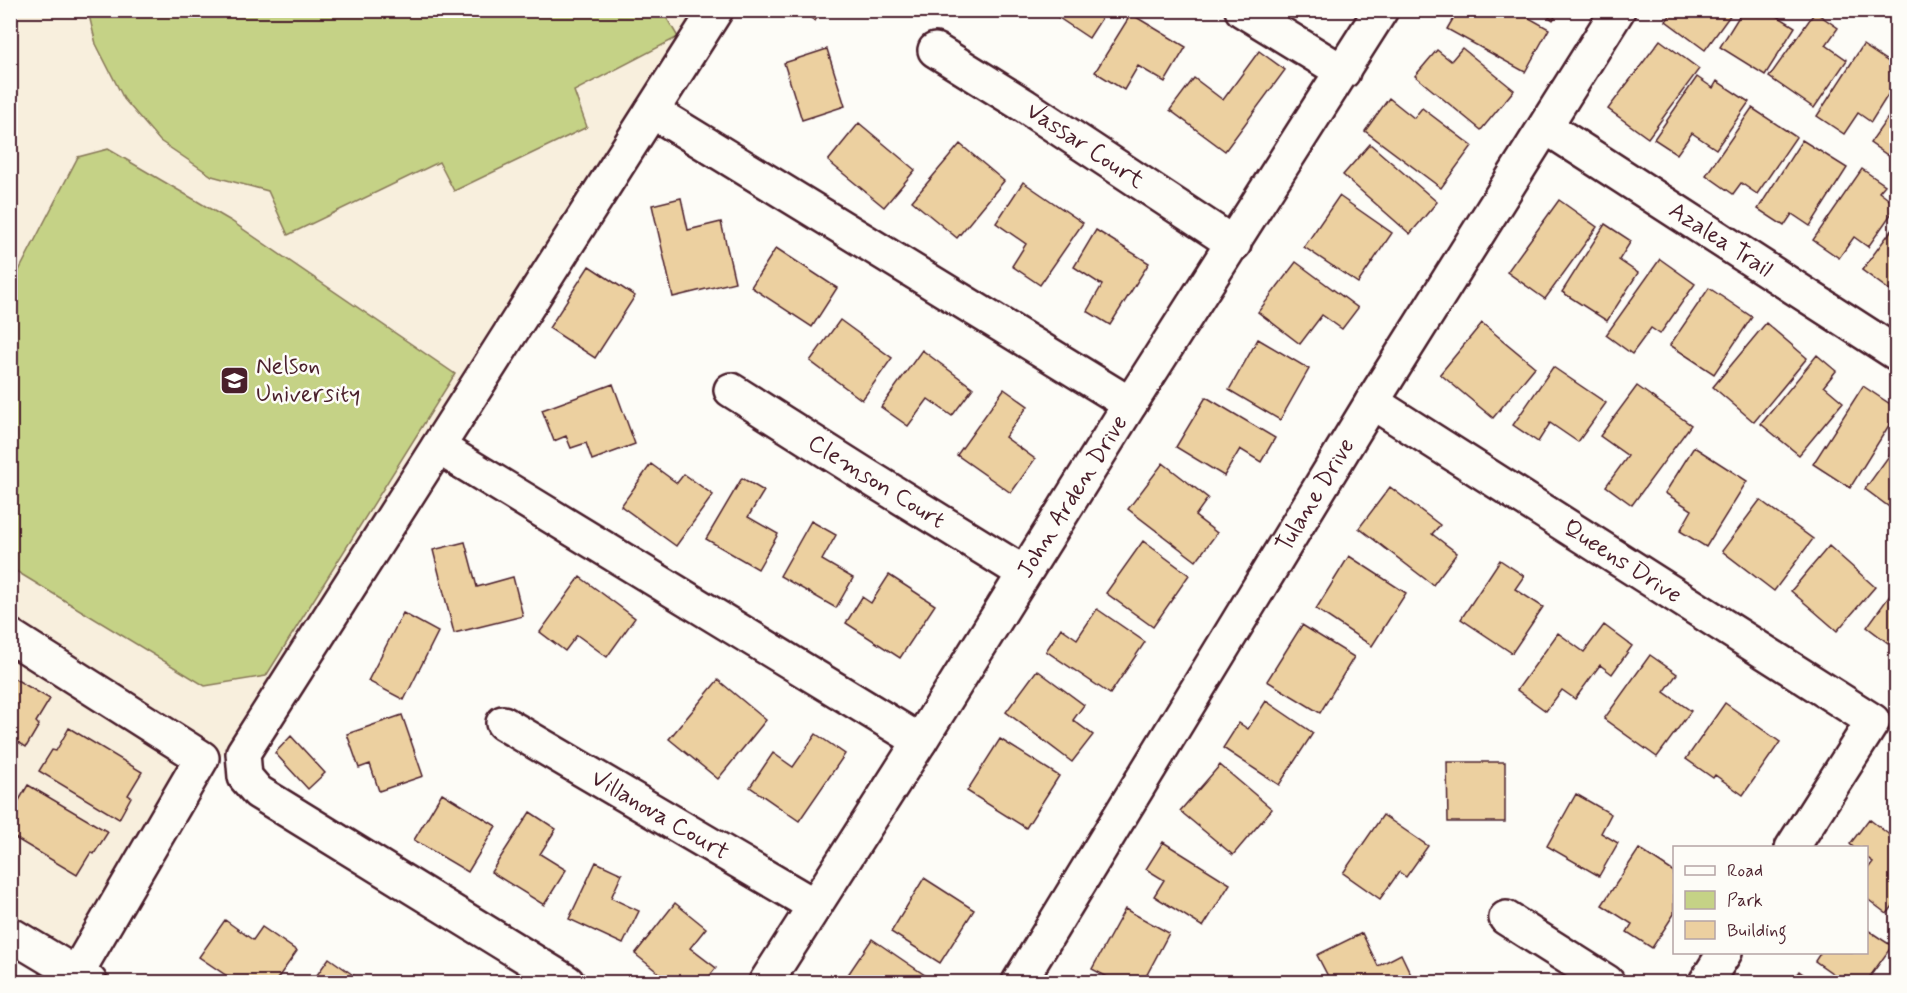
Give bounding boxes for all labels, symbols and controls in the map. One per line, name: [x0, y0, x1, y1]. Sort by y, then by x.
street label: Vassar Court: [1020, 95, 1150, 196]
street label: Azalea Trail: [1663, 195, 1778, 285]
place label: Nelson University: [256, 351, 360, 410]
school or university icon: Nelson University: [219, 364, 251, 396]
street label: John Arden Drive: [1010, 409, 1135, 584]
street label: Clemson Court: [802, 427, 951, 536]
street label: Tulane Drive: [1269, 432, 1362, 558]
street label: Queens Drive: [1557, 512, 1688, 611]
street label: Villanova Court: [585, 763, 735, 868]
legend: [1673, 846, 1868, 954]
text: Road: [1727, 859, 1763, 883]
text: Park: [1727, 889, 1763, 913]
text: Building: [1727, 919, 1787, 945]

